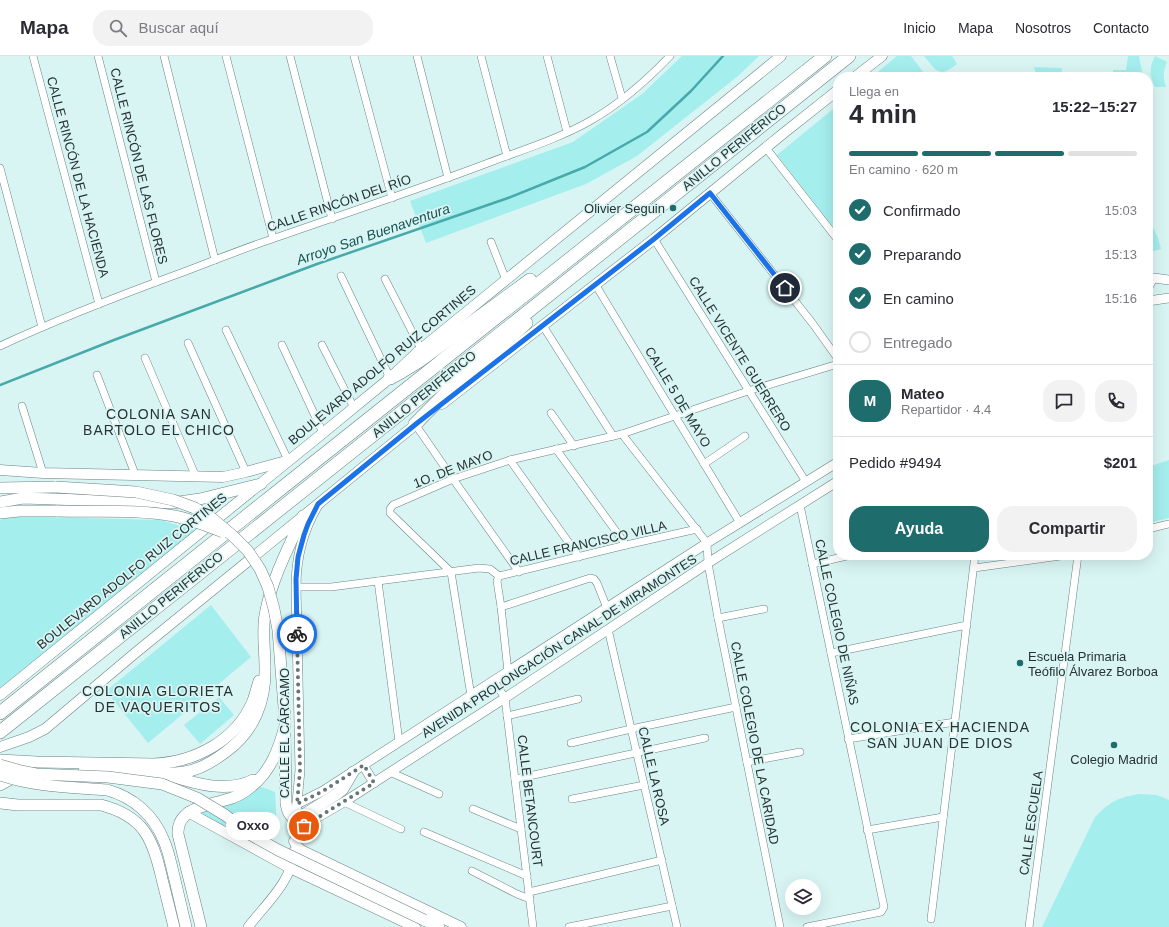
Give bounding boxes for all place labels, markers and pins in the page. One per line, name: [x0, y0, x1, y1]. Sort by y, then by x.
place label: Olivier Seguin: [584, 201, 665, 216]
marker: Olivier Seguin: [668, 203, 678, 213]
pin: [768, 271, 802, 305]
place label: Escuela Primaria Teófilo Álvarez Borboa: [1028, 649, 1159, 679]
marker: Escuela Primaria Teófilo Álvarez Borboa: [1015, 658, 1025, 668]
marker: Colegio Madrid: [1109, 740, 1119, 750]
place label: Colegio Madrid: [1070, 752, 1158, 767]
pin: [287, 809, 321, 843]
callout: Oxxo: [226, 812, 280, 840]

